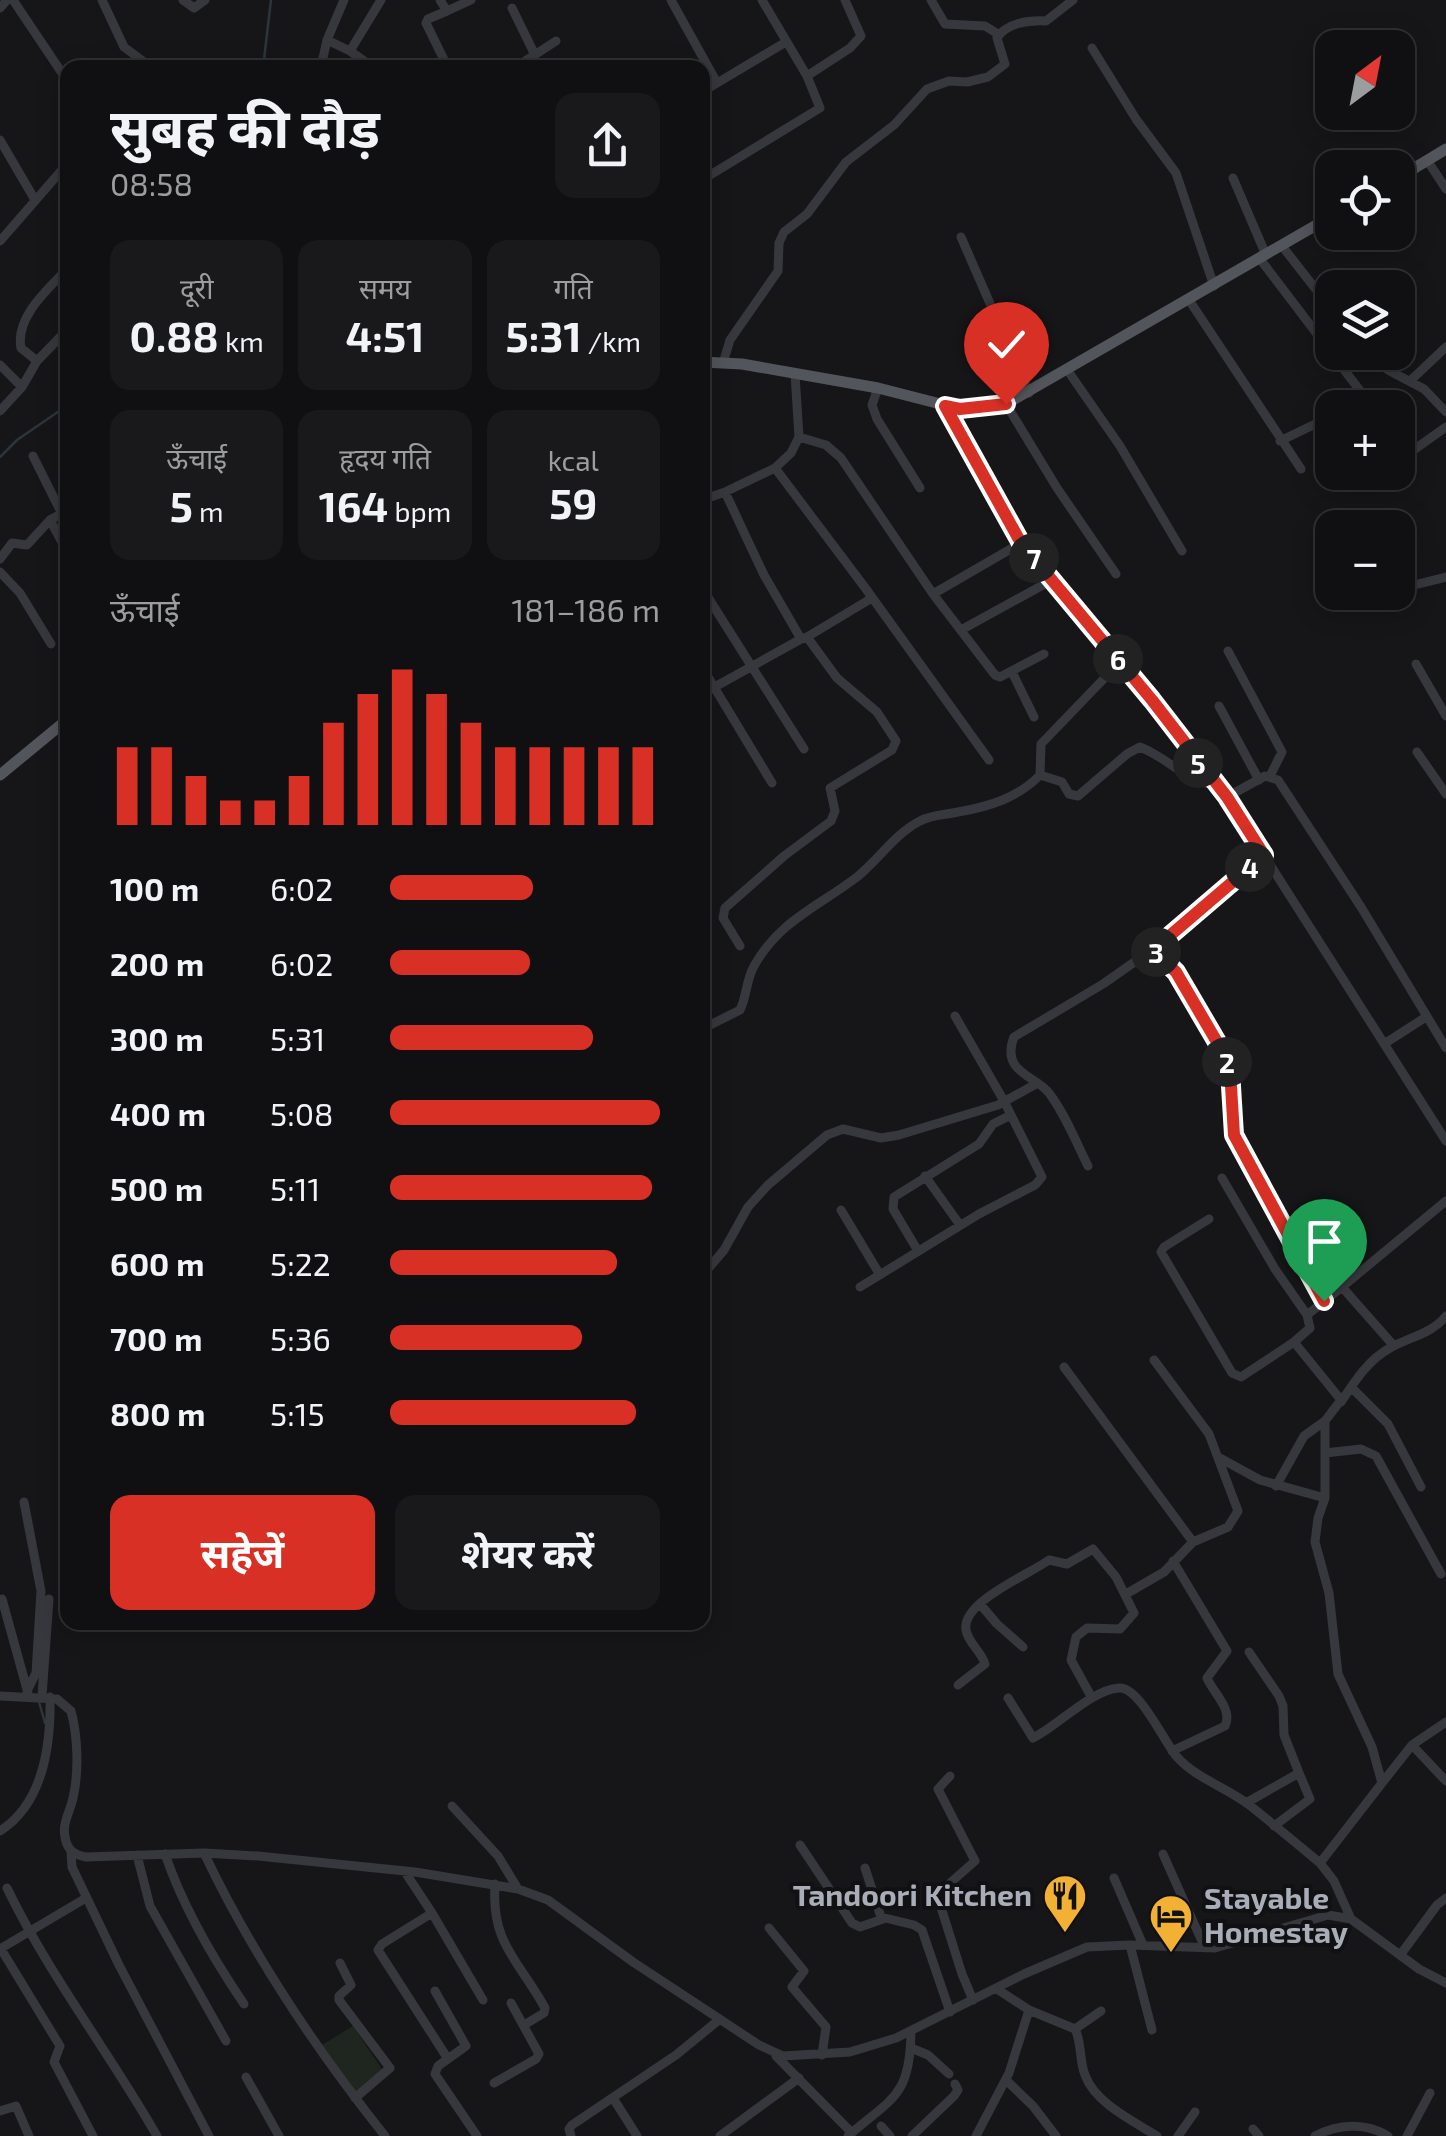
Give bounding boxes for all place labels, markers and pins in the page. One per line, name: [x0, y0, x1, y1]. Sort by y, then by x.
pin: [964, 302, 1049, 405]
pin: 7: [1009, 533, 1059, 583]
pin: 6: [1093, 634, 1143, 684]
pin: 5: [1173, 738, 1223, 788]
pin: 4: [1225, 842, 1275, 892]
pin: 3: [1131, 927, 1181, 977]
pin: 2: [1202, 1037, 1252, 1087]
pin: [1282, 1199, 1367, 1302]
restaurant icon: Tandoori Kitchen: [1042, 1873, 1088, 1934]
place label: Tandoori Kitchen: [793, 1876, 1032, 1912]
place label: Stayable Homestay: [1204, 1879, 1348, 1950]
hotel icon: Stayable Homestay: [1148, 1893, 1194, 1954]

